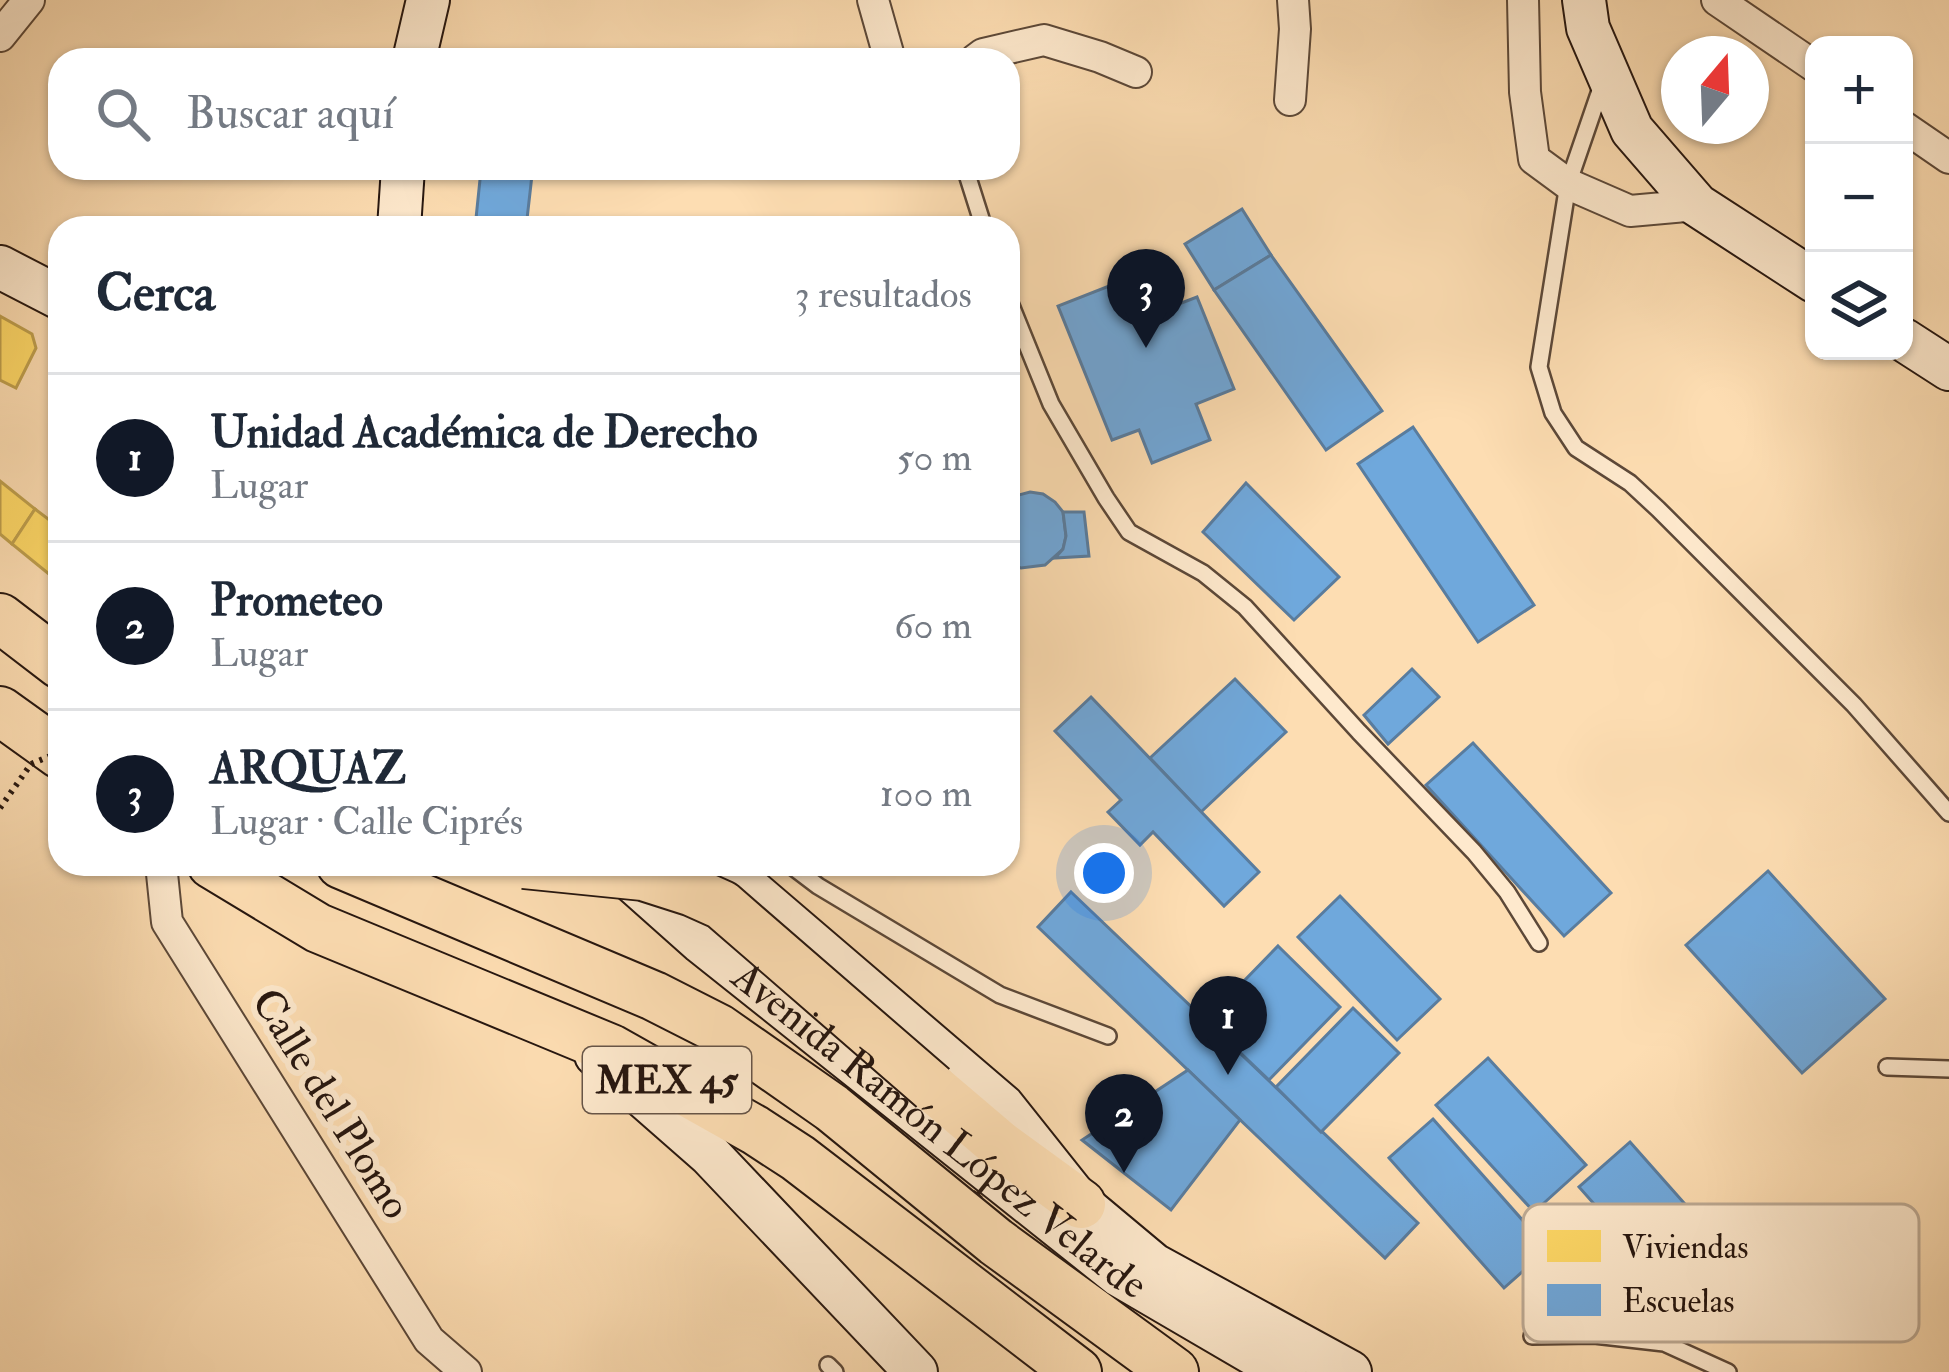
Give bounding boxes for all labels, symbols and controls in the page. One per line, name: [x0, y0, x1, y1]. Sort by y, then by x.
north arrow: [1661, 36, 1769, 144]
map controls: [1805, 36, 1913, 360]
button: +: [1805, 36, 1913, 144]
search box: [48, 48, 1020, 180]
icon: search: [90, 81, 156, 147]
text: Buscar aquí: [186, 86, 394, 142]
button: −: [1805, 144, 1913, 252]
pin: 3: [1107, 249, 1185, 348]
button: layers: [1805, 252, 1913, 360]
text: Cerca: [96, 262, 215, 326]
text: 3 resultados: [795, 270, 972, 319]
text: Unidad Académica de Derecho: [210, 405, 758, 461]
text: 1: [128, 433, 142, 482]
text: 50 m: [897, 433, 972, 482]
text: Lugar: [210, 461, 308, 510]
text: Prometeo: [210, 573, 383, 629]
text: 2: [125, 601, 145, 650]
text: 60 m: [894, 601, 972, 650]
text: Lugar: [210, 629, 308, 678]
text: ARQUAZ: [210, 741, 406, 797]
text: 3: [128, 769, 142, 818]
text: 100 m: [880, 769, 972, 818]
text: Lugar · Calle Ciprés: [210, 797, 523, 846]
your location: [1074, 843, 1134, 903]
street label: Avenida Ramón López Velarde: [720, 950, 1156, 1311]
pin: 1: [1189, 976, 1267, 1075]
street label: Calle del Plomo: [240, 979, 422, 1229]
road number: MEX 45: [583, 1047, 751, 1113]
pin: 2: [1085, 1074, 1163, 1173]
legend: [1523, 1204, 1919, 1342]
text: Viviendas: [1622, 1227, 1749, 1268]
text: Escuelas: [1622, 1281, 1735, 1322]

